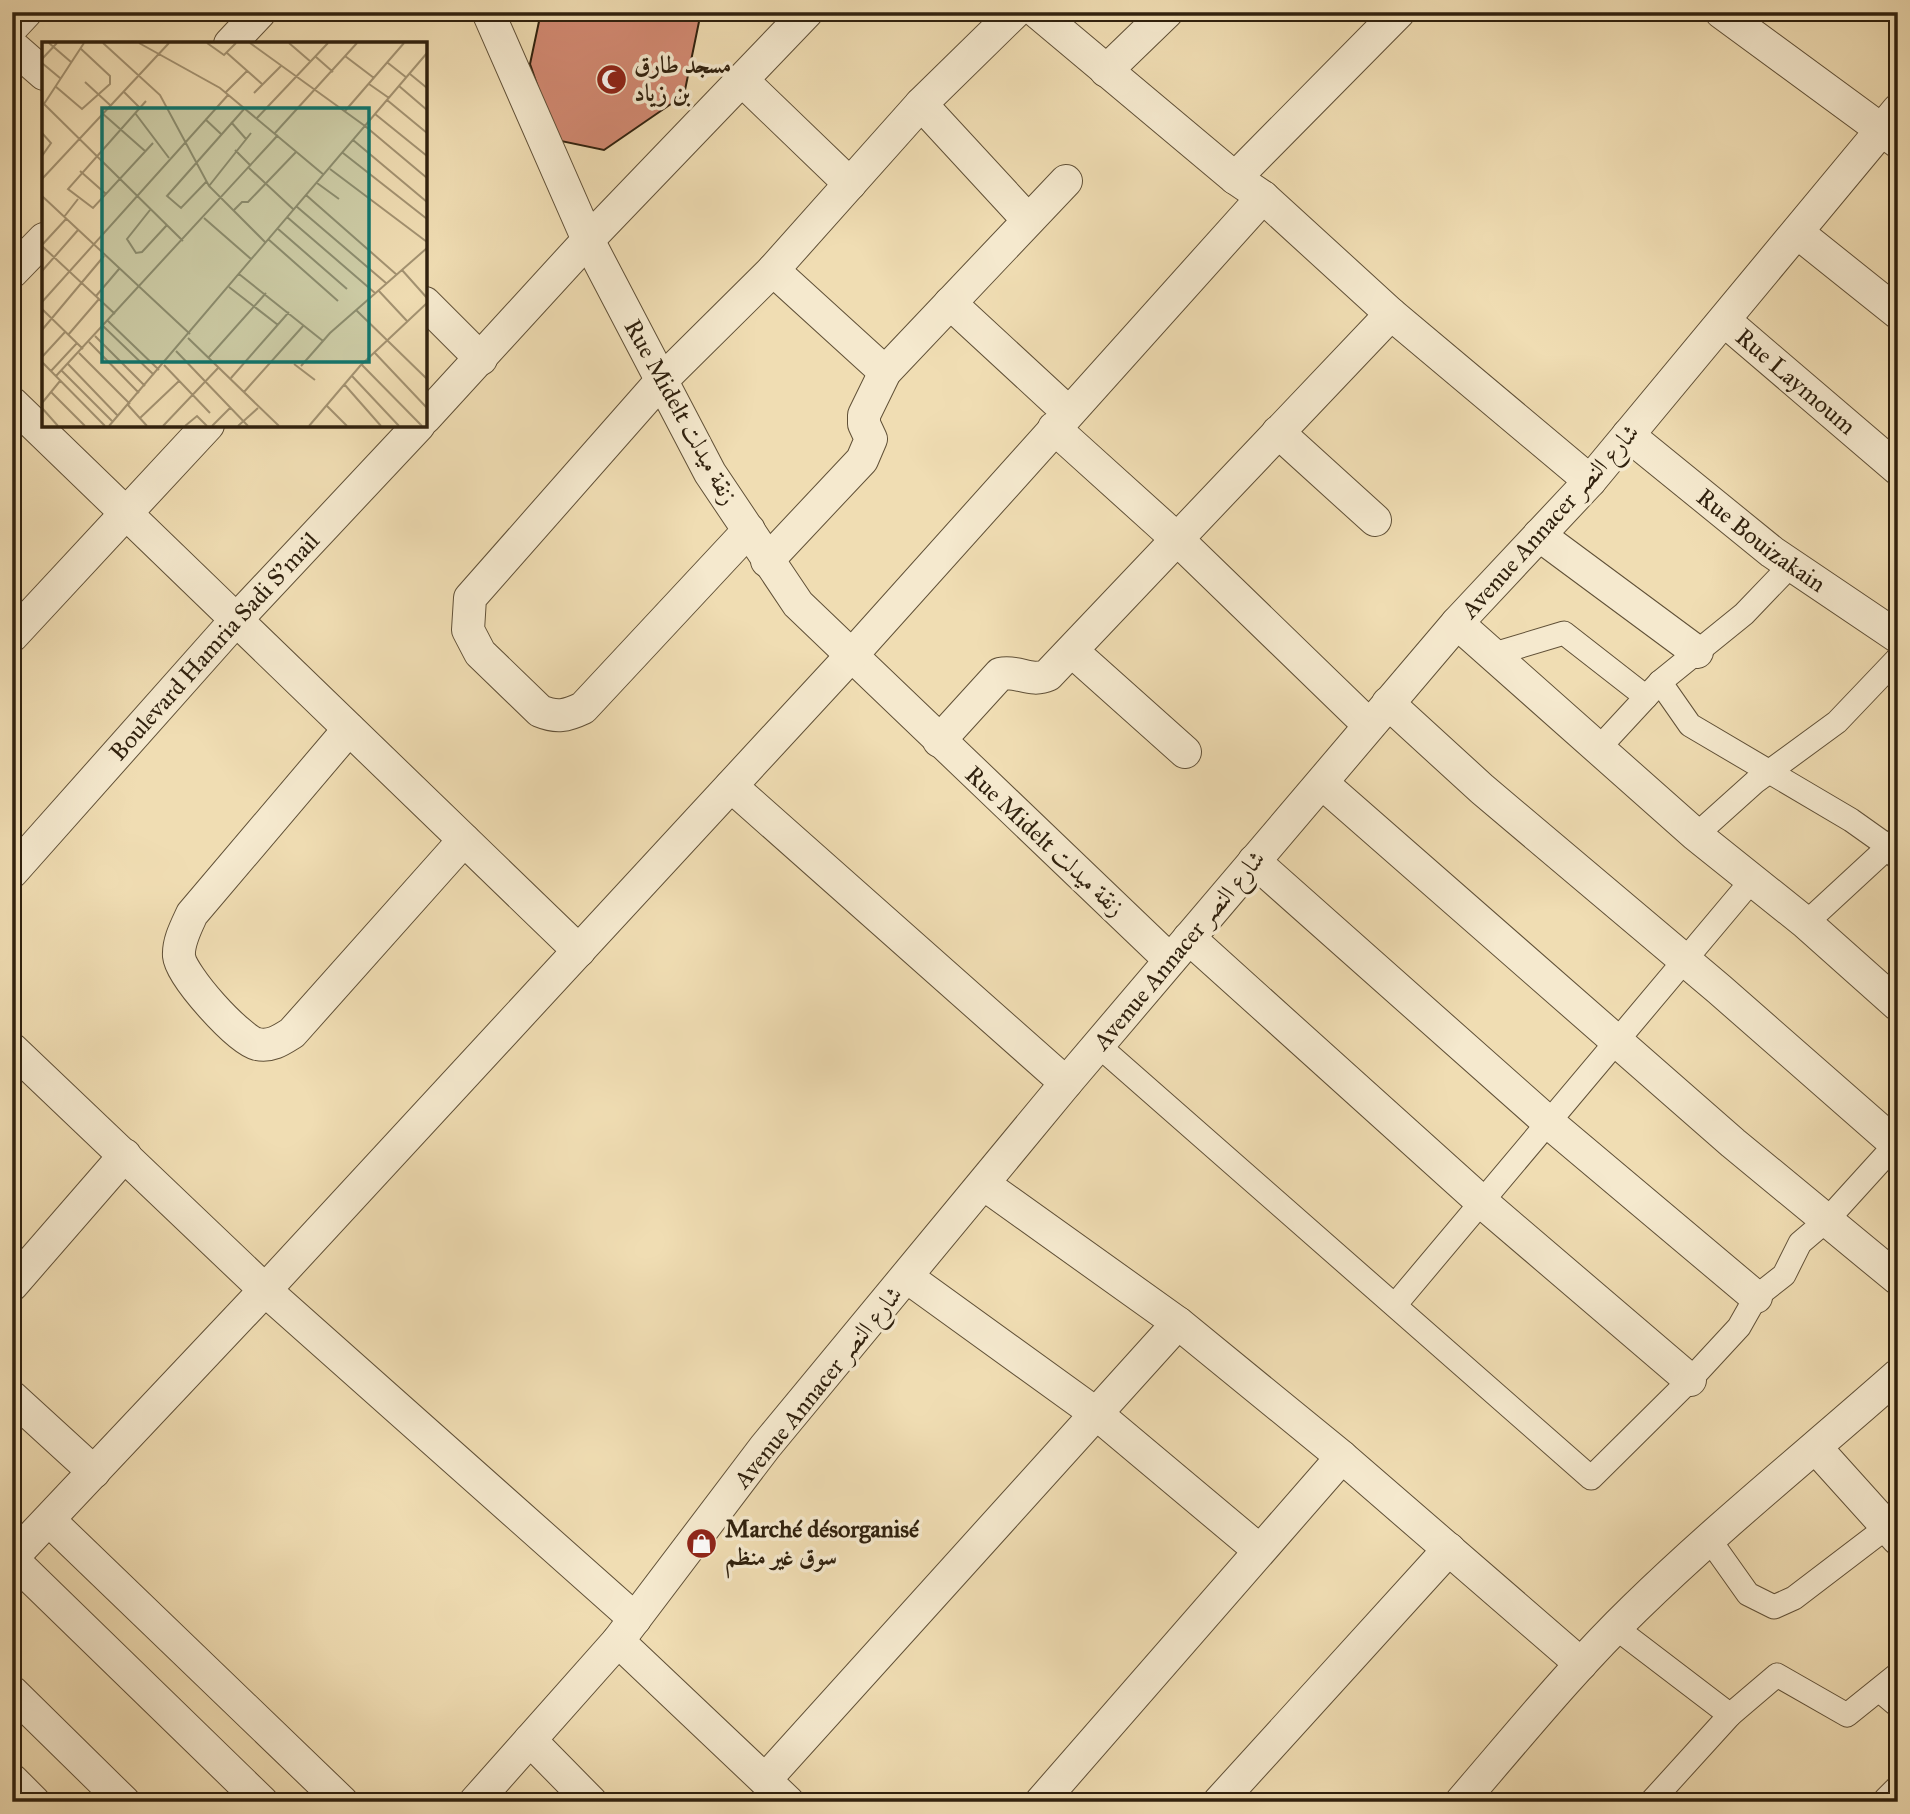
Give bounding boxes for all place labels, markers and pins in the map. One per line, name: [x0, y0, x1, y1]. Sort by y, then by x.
place label: مسجد طارق بن زياد: [634, 50, 731, 108]
mosque icon: مسجد طارق بن زياد: [594, 62, 628, 96]
place label: Marché désorganisé سوق غير منظم: [725, 1514, 920, 1579]
shop icon: Marché désorganisé سوق غير منظم: [685, 1526, 719, 1560]

